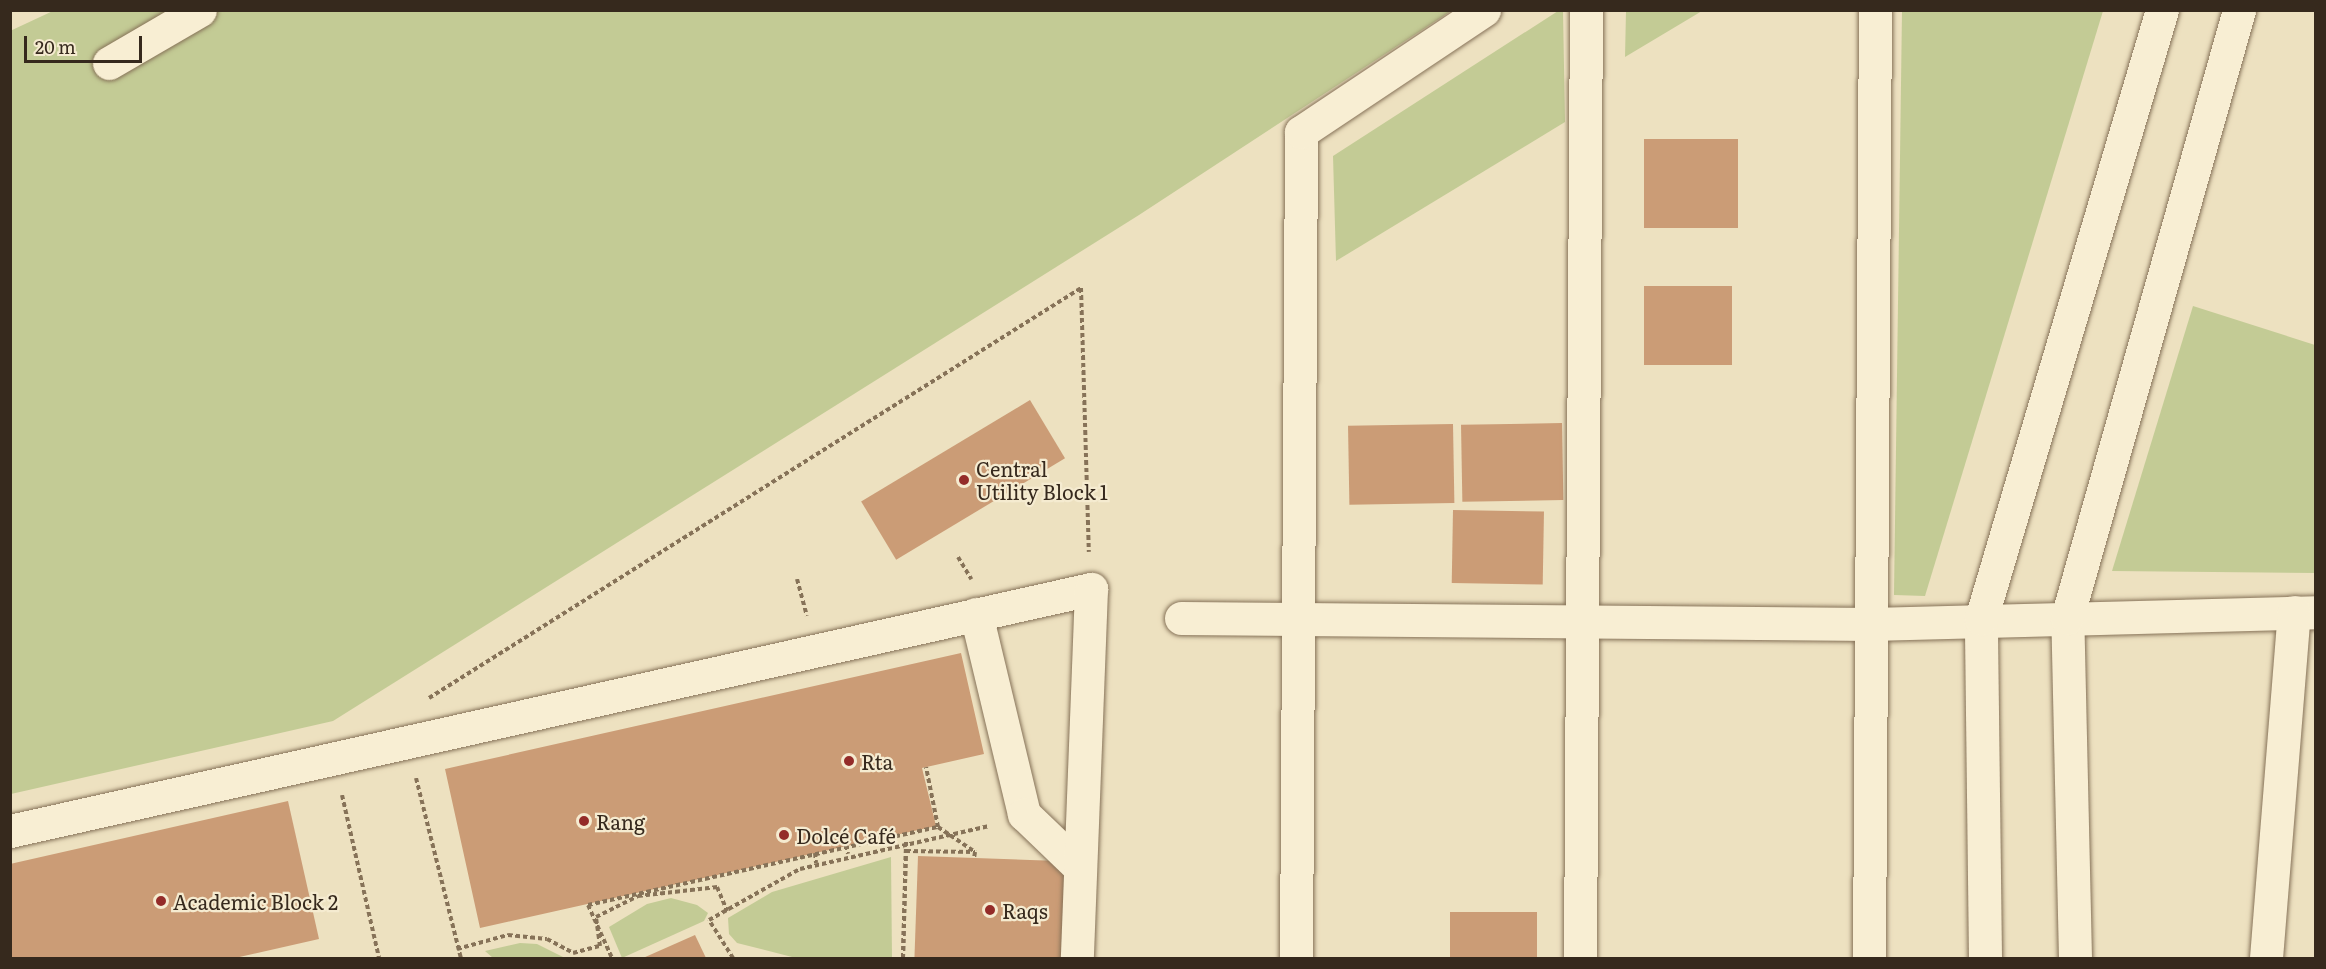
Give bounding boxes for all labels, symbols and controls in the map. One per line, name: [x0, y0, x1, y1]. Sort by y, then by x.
scale bar: [27, 24, 146, 62]
text: 20 m: [35, 33, 76, 60]
place label: Central Utility Block 1: [976, 456, 1108, 503]
marker: Central Utility Block 1: [957, 473, 971, 487]
place label: Rta: [861, 749, 893, 773]
marker: Rta: [842, 754, 856, 768]
place label: Rang: [596, 809, 645, 833]
marker: Rang: [577, 814, 591, 828]
place label: Dolcé Café: [796, 823, 896, 847]
marker: Dolcé Café: [777, 828, 791, 842]
place label: Academic Block 2: [173, 889, 338, 913]
marker: Academic Block 2: [154, 894, 168, 908]
place label: Raqs: [1002, 898, 1048, 922]
marker: Raqs: [983, 903, 997, 917]

